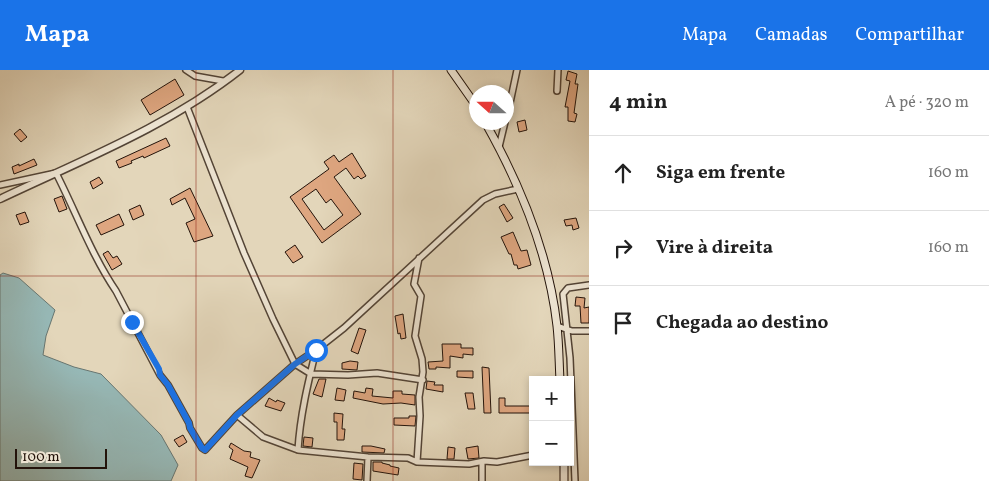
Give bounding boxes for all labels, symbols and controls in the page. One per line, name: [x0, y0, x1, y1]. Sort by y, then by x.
text: Mapa: [25, 18, 90, 52]
text: Mapa: [682, 23, 727, 48]
text: Camadas: [755, 23, 828, 48]
text: Compartilhar: [856, 23, 964, 48]
north arrow: [469, 85, 514, 130]
text: 4 min: [609, 88, 668, 117]
text: A pé · 320 m: [885, 92, 969, 114]
icon: ahead: [609, 159, 637, 187]
text: Siga em frente: [656, 160, 785, 186]
text: 160 m: [928, 162, 969, 184]
icon: right: [609, 234, 637, 262]
text: Vire à direita: [656, 235, 773, 261]
text: 160 m: [928, 237, 969, 259]
icon: arrive: [609, 309, 637, 337]
text: Chegada ao destino: [656, 310, 828, 336]
route end: [121, 311, 144, 334]
route start: [305, 339, 328, 362]
map controls: [529, 376, 574, 466]
button: +: [529, 376, 574, 421]
button: −: [529, 421, 574, 466]
scale bar: [15, 446, 108, 469]
text: 100 m: [22, 448, 60, 467]

